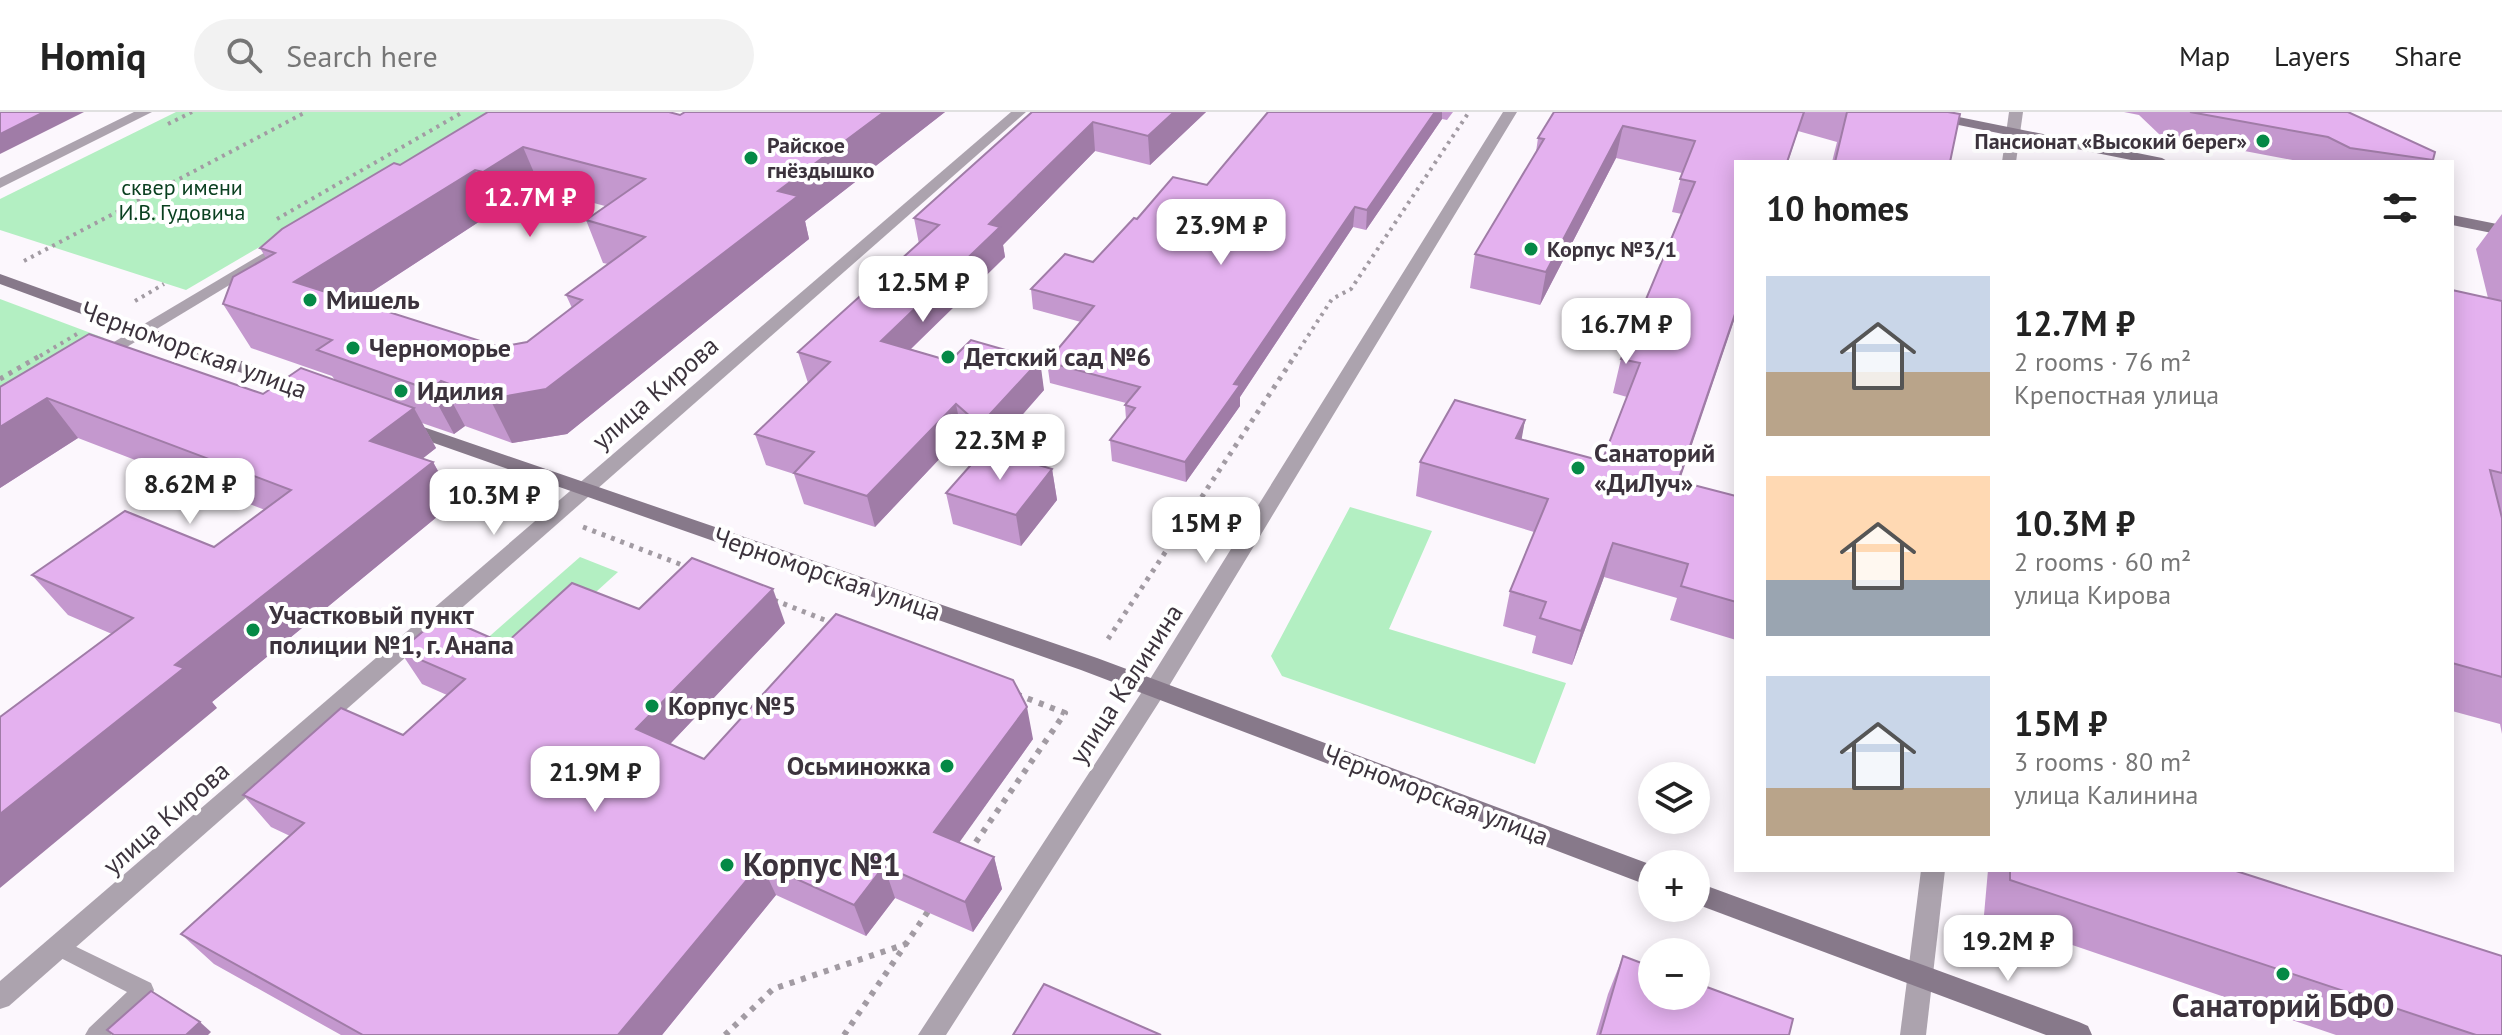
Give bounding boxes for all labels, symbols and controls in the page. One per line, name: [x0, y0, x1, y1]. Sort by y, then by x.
search box: [194, 19, 754, 91]
text: Homiq: [40, 31, 146, 80]
icon: search: [222, 33, 266, 77]
text: Search here: [286, 36, 438, 75]
text: Map: [2179, 37, 2230, 74]
text: Layers: [2274, 37, 2350, 74]
text: Share: [2394, 37, 2462, 74]
place label: Пансионат «Высокий берег»: [1975, 127, 2247, 155]
place label: Райское гнёздышко: [767, 131, 875, 184]
marker: Пансионат «Высокий берег»: [2254, 132, 2272, 150]
marker: Райское гнёздышко: [742, 149, 760, 167]
pin: 12.7M ₽: [456, 171, 604, 239]
park label: сквер имени И.В. Гудовича: [118, 173, 246, 226]
text: 12.7M ₽: [484, 180, 576, 213]
text: 10 homes: [1766, 186, 1909, 230]
icon: filters: [2378, 186, 2422, 230]
pin: 23.9M ₽: [1147, 199, 1295, 267]
text: 23.9M ₽: [1175, 208, 1267, 241]
place label: Корпус №3/1: [1547, 235, 1677, 263]
marker: Корпус №3/1: [1522, 240, 1540, 258]
pin: 12.5M ₽: [849, 256, 997, 324]
text: 12.5M ₽: [877, 265, 969, 298]
place label: Мишель: [326, 283, 420, 316]
marker: Мишель: [301, 291, 319, 309]
street label: Черноморская улица: [77, 293, 312, 406]
pin: 16.7M ₽: [1552, 298, 1700, 366]
text: 12.7M ₽: [2014, 301, 2135, 345]
text: 16.7M ₽: [1580, 307, 1672, 340]
icon: home: [1830, 308, 1926, 404]
street label: улица Кирова: [585, 329, 725, 457]
place label: Черноморье: [369, 331, 511, 364]
marker: Черноморье: [344, 339, 362, 357]
place label: Детский сад №6: [964, 340, 1151, 373]
text: 2 rooms · 76 m²: [2014, 345, 2191, 378]
marker: Детский сад №6: [939, 348, 957, 366]
place label: Идилия: [417, 374, 504, 407]
text: Крепостная улица: [2014, 378, 2219, 411]
marker: Идилия: [392, 382, 410, 400]
pin: 22.3M ₽: [926, 414, 1074, 482]
text: 22.3M ₽: [954, 423, 1046, 456]
place label: Санаторий «ДиЛуч»: [1594, 436, 1715, 499]
pin: 8.62M ₽: [116, 458, 264, 526]
marker: Санаторий «ДиЛуч»: [1569, 459, 1587, 477]
text: 8.62M ₽: [144, 467, 236, 500]
pin: 10.3M ₽: [420, 469, 568, 537]
text: 10.3M ₽: [448, 478, 540, 511]
pin: 15M ₽: [1150, 497, 1262, 565]
text: 10.3M ₽: [2014, 501, 2135, 545]
text: 15M ₽: [1170, 506, 1242, 539]
icon: home: [1830, 508, 1926, 604]
street label: Черноморская улица: [709, 519, 945, 628]
text: 2 rooms · 60 m²: [2014, 545, 2191, 578]
text: улица Кирова: [2014, 578, 2171, 611]
street label: улица Калинина: [1062, 597, 1190, 770]
place label: Участковый пункт полиции №1, г. Анапа: [268, 598, 514, 661]
marker: Участковый пункт полиции №1, г. Анапа: [244, 621, 262, 639]
place label: Корпус №5: [668, 689, 796, 722]
marker: Корпус №5: [643, 697, 661, 715]
text: 15M ₽: [2014, 701, 2108, 745]
icon: home: [1830, 708, 1926, 804]
street label: Черноморская улица: [1319, 736, 1553, 853]
text: 3 rooms · 80 m²: [2014, 745, 2191, 778]
pin: 21.9M ₽: [521, 746, 669, 814]
place label: Осьминожка: [787, 749, 931, 782]
street label: улица Кирова: [96, 754, 236, 882]
text: 21.9M ₽: [549, 755, 641, 788]
marker: Осьминожка: [938, 757, 956, 775]
map controls: [1638, 762, 1710, 1010]
button: layers: [1638, 762, 1710, 834]
text: улица Калинина: [2014, 778, 2198, 811]
place label: Корпус №1: [743, 843, 901, 885]
button: +: [1638, 850, 1710, 922]
marker: Корпус №1: [718, 856, 736, 874]
pin: 19.2M ₽: [1934, 915, 2082, 983]
text: 19.2M ₽: [1962, 924, 2054, 957]
button: −: [1638, 938, 1710, 1010]
marker: Санаторий БФО: [2274, 965, 2292, 983]
place label: Санаторий БФО: [2172, 984, 2394, 1026]

